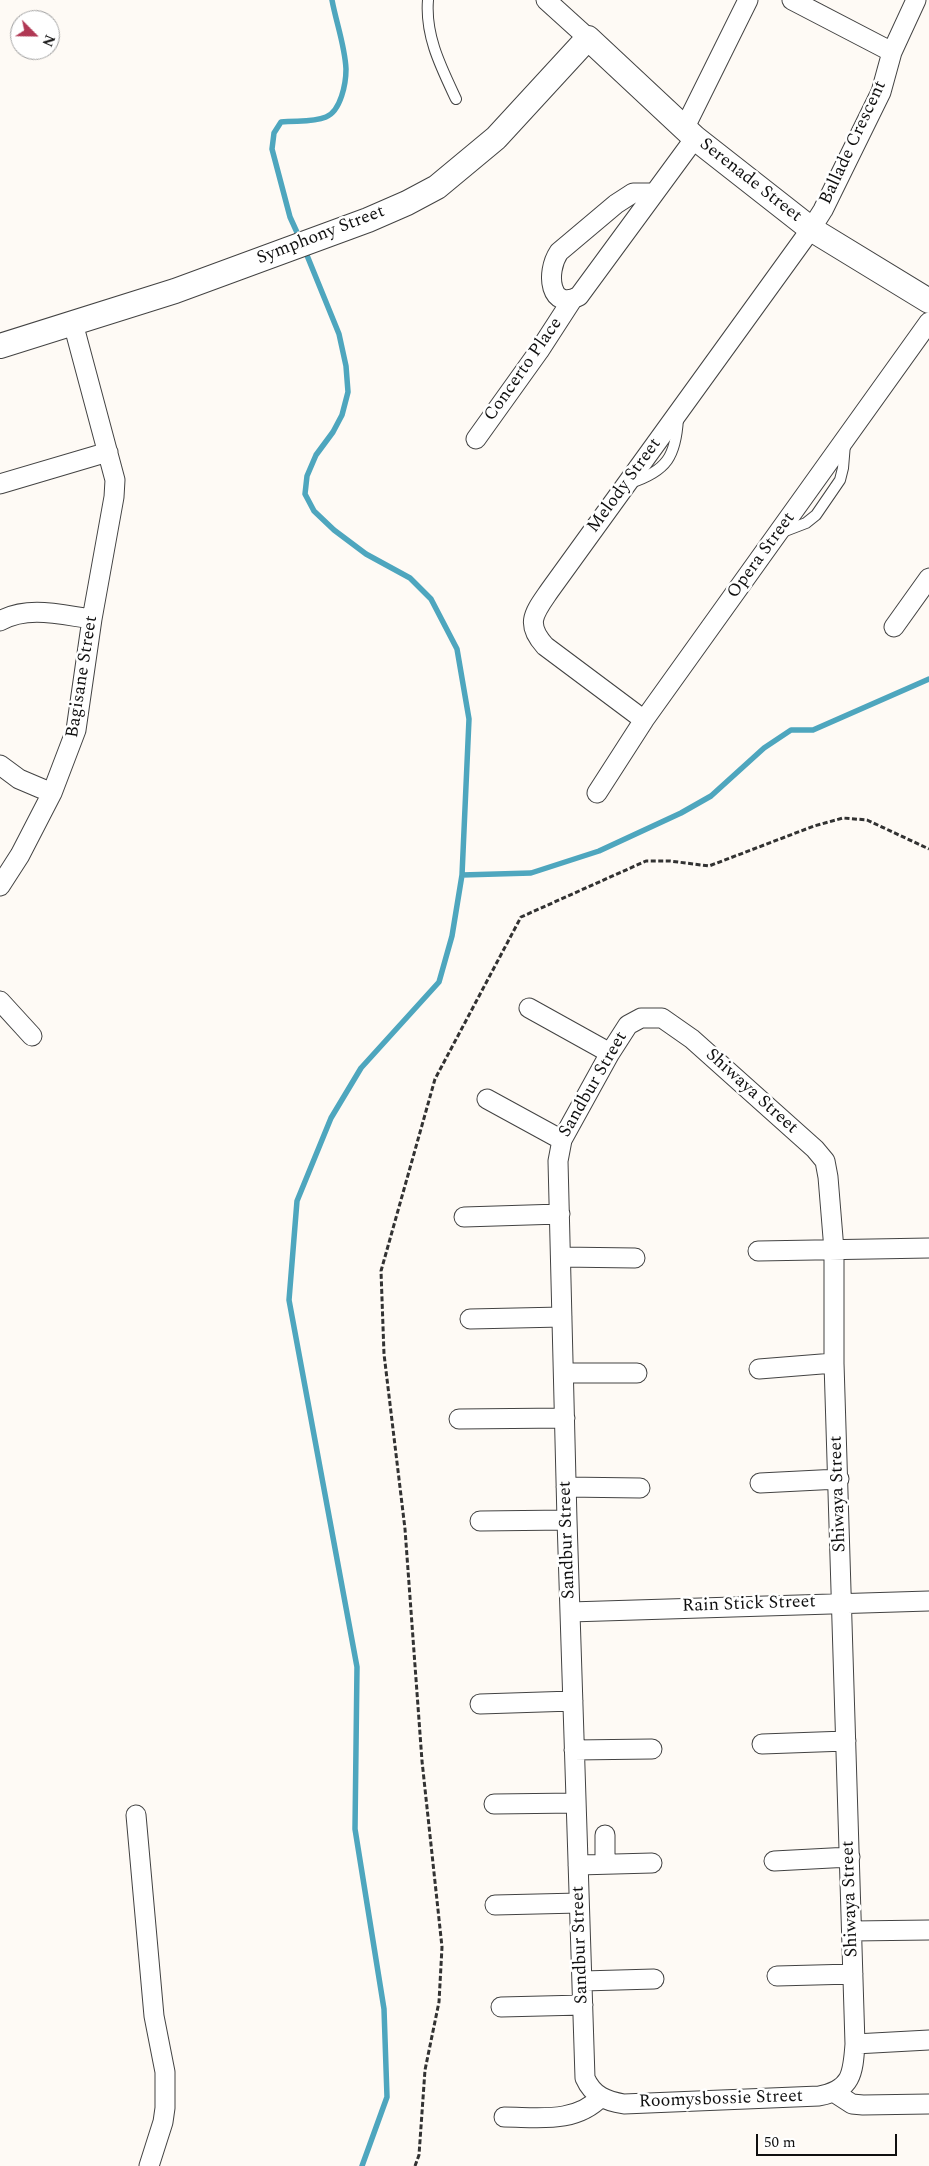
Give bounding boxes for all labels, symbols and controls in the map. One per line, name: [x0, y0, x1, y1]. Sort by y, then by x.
north arrow: [10, 10, 60, 60]
text: N: [36, 31, 60, 50]
street label: Ballade Crescent: [816, 78, 892, 208]
street label: Serenade Street: [694, 134, 806, 228]
street label: Symphony Street: [254, 202, 388, 270]
street label: Concerto Place: [480, 314, 568, 426]
street label: Melody Street: [583, 435, 667, 537]
street label: Opera Street: [723, 509, 801, 603]
street label: Bagisane Street: [63, 614, 103, 740]
street label: Sandbur Street: [555, 1028, 633, 1142]
street label: Shiwaya Street: [700, 1045, 802, 1139]
street label: Shiwaya Street: [826, 1435, 852, 1553]
street label: Sandbur Street: [555, 1481, 581, 1599]
street label: Rain Stick Street: [682, 1592, 816, 1618]
street label: Shiwaya Street: [838, 1840, 864, 1958]
street label: Sandbur Street: [568, 1886, 594, 2004]
street label: Roomysbossie Street: [639, 2086, 803, 2114]
scale bar: [759, 2124, 900, 2156]
text: 50 m: [764, 2131, 796, 2154]

